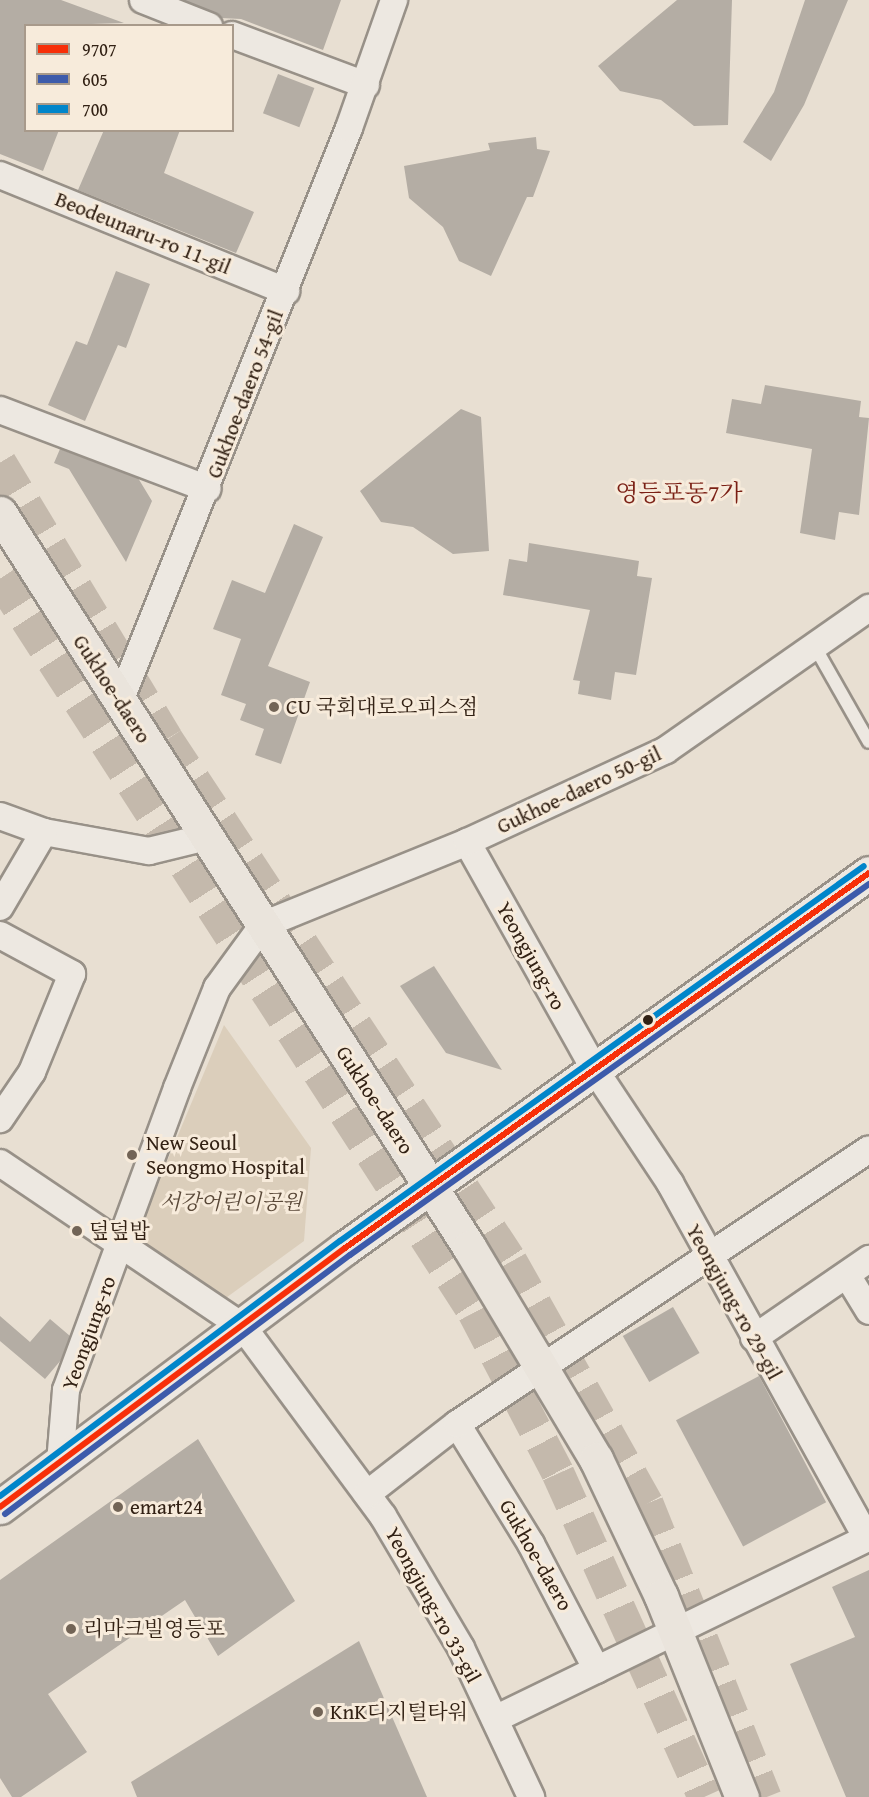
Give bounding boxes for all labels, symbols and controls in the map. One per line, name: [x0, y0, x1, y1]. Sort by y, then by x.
legend: [24, 24, 234, 132]
text: 9707: [82, 36, 117, 63]
text: 605: [82, 66, 108, 93]
text: 700: [82, 96, 108, 123]
street label: Beodeunaru-ro 11-gil: [52, 186, 234, 280]
street label: Gukhoe-daero 54-gil: [201, 306, 289, 482]
district label: 영등포동7가: [615, 479, 743, 507]
street label: Gukhoe-daero: [68, 630, 156, 748]
place label: CU 국회대로오피스점: [286, 694, 478, 720]
marker: CU 국회대로오피스점: [267, 700, 281, 714]
street label: Gukhoe-daero 50-gil: [493, 741, 665, 839]
street label: Yeongjung-ro: [491, 898, 571, 1014]
unlabelled marker: [642, 1014, 654, 1026]
street label: Gukhoe-daero: [331, 1041, 419, 1159]
place label: New Seoul Seongmo Hospital: [146, 1130, 305, 1180]
marker: New Seoul Seongmo Hospital: [123, 1146, 141, 1164]
park label: 서강어린이공원: [160, 1189, 302, 1215]
place label: 덮덮밥: [89, 1218, 150, 1244]
street label: Yeongjung-ro 29-gil: [681, 1220, 787, 1384]
marker: 덮덮밥: [70, 1224, 84, 1238]
street label: Yeongjung-ro: [57, 1272, 121, 1394]
place label: emart24: [130, 1494, 203, 1520]
street label: Gukhoe-daero: [494, 1495, 578, 1615]
marker: emart24: [111, 1500, 125, 1514]
street label: Yeongjung-ro 33-gil: [380, 1523, 486, 1687]
place label: 리마크빌영등포: [83, 1616, 225, 1642]
marker: 리마크빌영등포: [64, 1622, 78, 1636]
place label: KnK디지털타워: [330, 1699, 468, 1725]
marker: KnK디지털타워: [311, 1705, 325, 1719]

